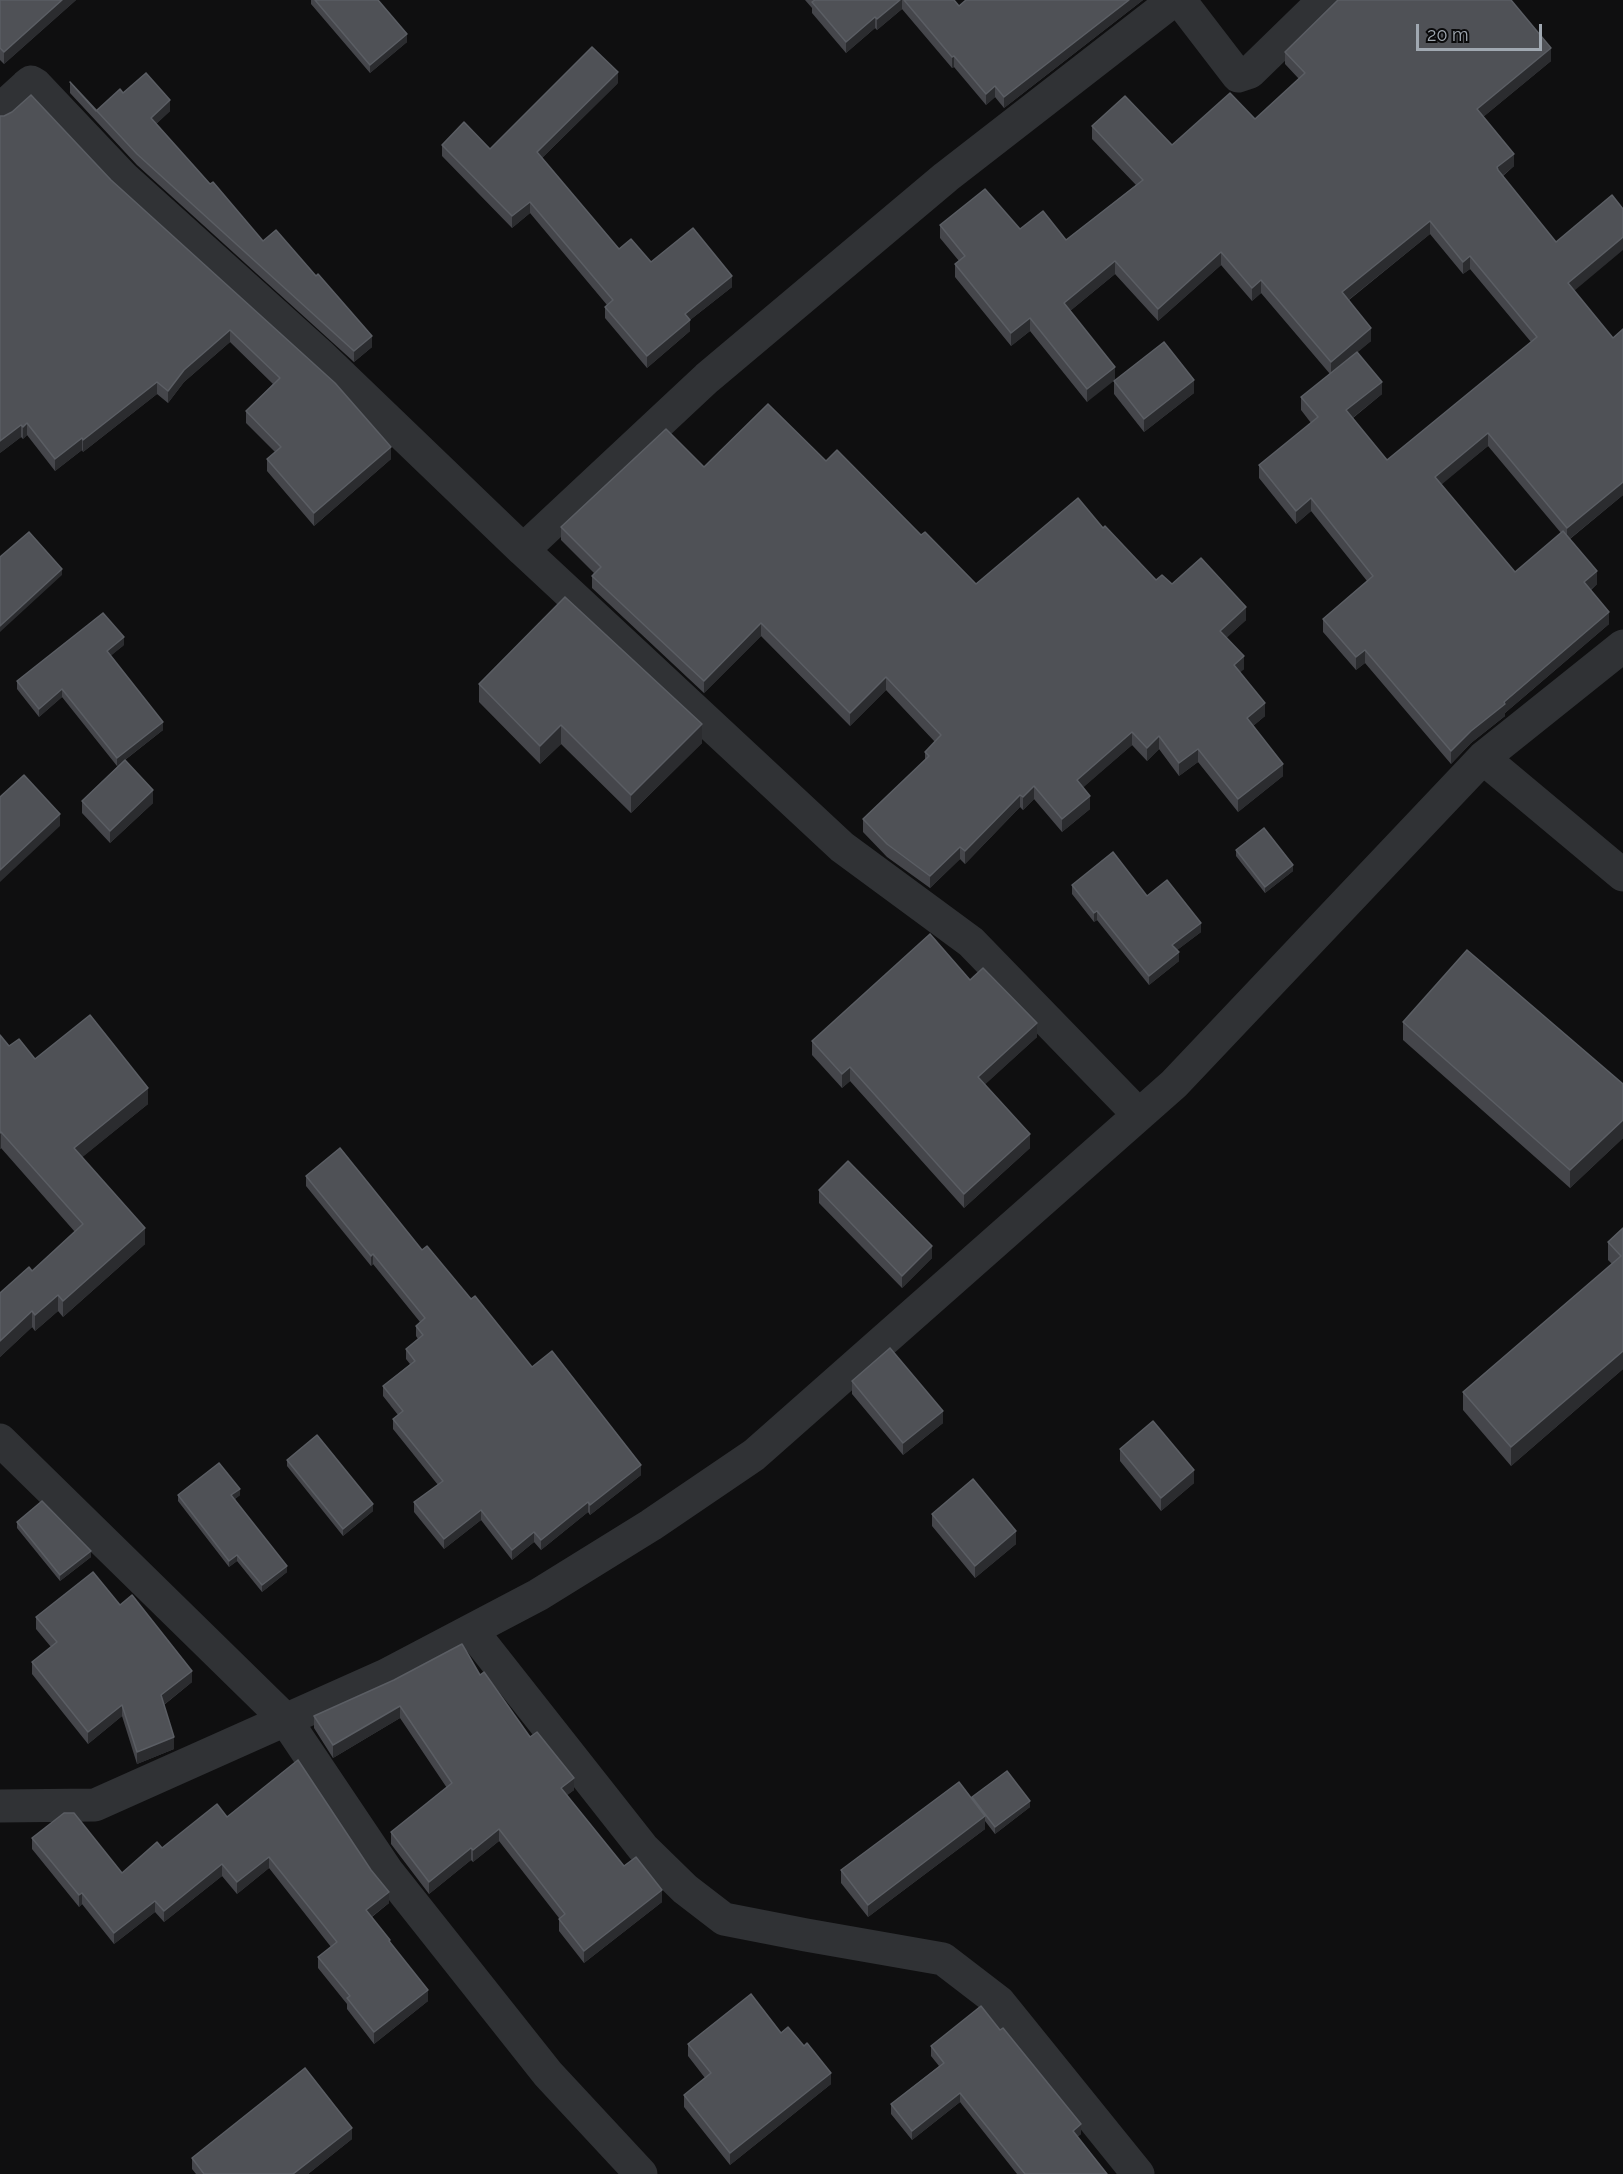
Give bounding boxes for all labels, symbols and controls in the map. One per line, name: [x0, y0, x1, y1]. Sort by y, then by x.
scale bar: [1419, 12, 1545, 50]
text: 20 m: [1427, 24, 1469, 45]

